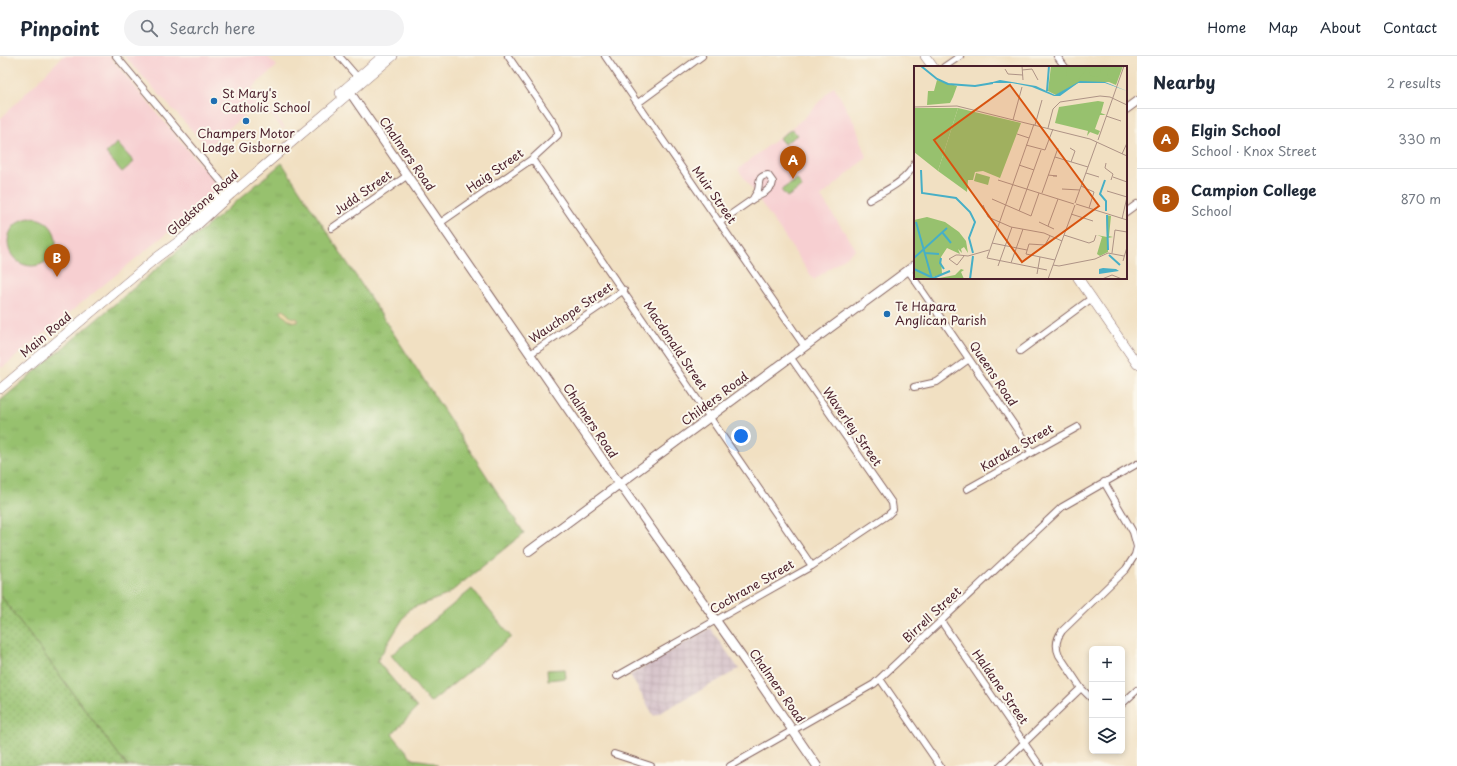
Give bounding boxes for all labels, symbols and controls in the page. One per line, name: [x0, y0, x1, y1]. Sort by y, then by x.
search box: [124, 10, 404, 46]
text: Pinpoint: [20, 14, 100, 42]
text: Search here: [170, 16, 255, 39]
icon: search: [138, 17, 160, 39]
text: Home: [1207, 17, 1246, 38]
text: Map: [1268, 17, 1298, 38]
text: About: [1320, 17, 1361, 38]
text: Contact: [1383, 17, 1437, 38]
inset map: [914, 66, 1127, 279]
text: Nearby: [1153, 69, 1215, 95]
text: 2 results: [1387, 73, 1441, 92]
place label: St Mary's Catholic School: [222, 84, 311, 116]
marker: St Mary's Catholic School: [209, 96, 219, 106]
street label: Chalmers Road: [376, 113, 440, 194]
marker: Champers Motor Lodge Gisborne: [241, 116, 251, 126]
text: Elgin School: [1191, 118, 1281, 141]
place label: Champers Motor Lodge Gisborne: [197, 124, 295, 156]
text: A: [1161, 129, 1171, 148]
text: 330 m: [1398, 129, 1441, 148]
text: School · Knox Street: [1191, 141, 1316, 160]
street label: Haig Street: [462, 144, 527, 197]
pin: A: [780, 146, 806, 179]
street label: Muir Street: [688, 162, 741, 227]
street label: Gladstone Road: [163, 165, 242, 239]
street label: Judd Street: [330, 165, 395, 219]
text: Campion College: [1191, 178, 1317, 201]
text: B: [1162, 189, 1170, 208]
text: 870 m: [1401, 189, 1441, 208]
text: School: [1191, 201, 1232, 220]
pin: B: [44, 244, 70, 277]
street label: Wauchope Street: [525, 277, 616, 347]
place label: Te Hapara Anglican Parish: [895, 297, 986, 329]
street label: Macdonald Street: [640, 298, 712, 393]
street label: Main Road: [16, 307, 75, 361]
marker: Te Hapara Anglican Parish: [882, 309, 892, 319]
street label: Queens Road: [965, 337, 1022, 410]
street label: Childers Road: [677, 367, 752, 429]
street label: Chalmers Road: [559, 379, 623, 461]
street label: Waverley Street: [819, 383, 887, 470]
street label: Karaka Street: [977, 419, 1057, 475]
your location: [731, 426, 751, 446]
street label: Cochrane Street: [706, 555, 797, 618]
street label: Birrell Street: [898, 582, 965, 646]
street label: Chalmers Road: [746, 645, 810, 726]
street label: Haldane Street: [968, 645, 1033, 728]
map controls: [1089, 646, 1125, 754]
button: +: [1089, 646, 1125, 682]
button: −: [1089, 682, 1125, 718]
button: layers: [1089, 718, 1125, 754]

